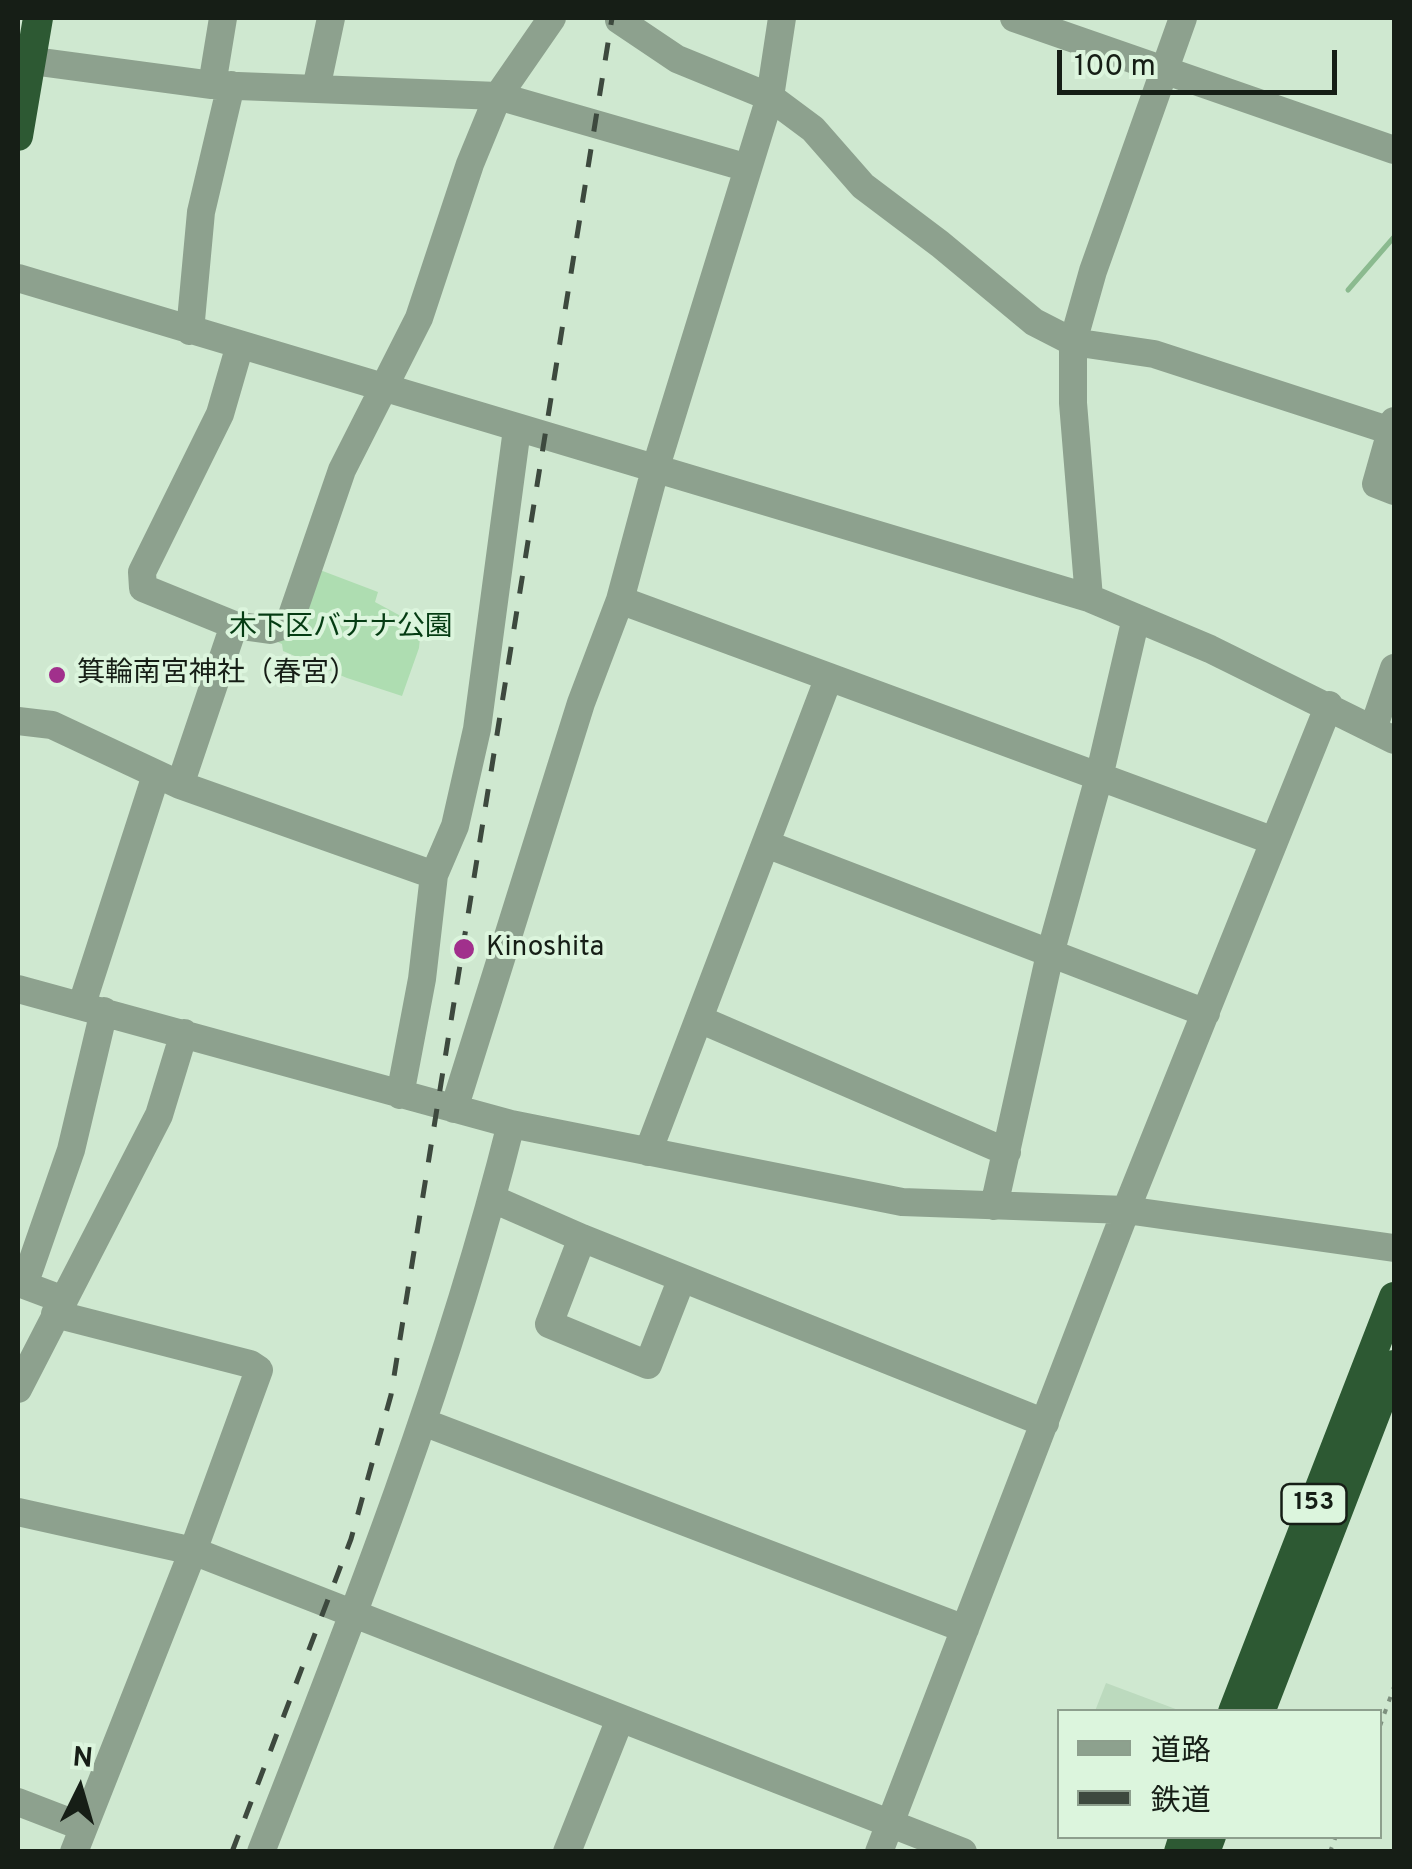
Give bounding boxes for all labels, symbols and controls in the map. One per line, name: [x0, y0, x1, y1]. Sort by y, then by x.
scale bar: [1062, 30, 1342, 92]
text: 100 m: [1074, 49, 1156, 86]
park label: 木下区バナナ公園: [229, 612, 453, 646]
place label: 箕輪南宮神社（春宮）: [77, 658, 357, 692]
marker: 箕輪南宮神社（春宮）: [46, 664, 68, 686]
place label: Kinoshita: [486, 932, 604, 966]
marker: Kinoshita: [451, 936, 477, 962]
road number: 153: [1282, 1484, 1346, 1524]
legend: [1057, 1709, 1382, 1839]
text: 道路: [1151, 1734, 1211, 1771]
north arrow: [30, 1739, 130, 1839]
text: N: [71, 1740, 94, 1778]
text: 鉄道: [1151, 1784, 1211, 1821]

